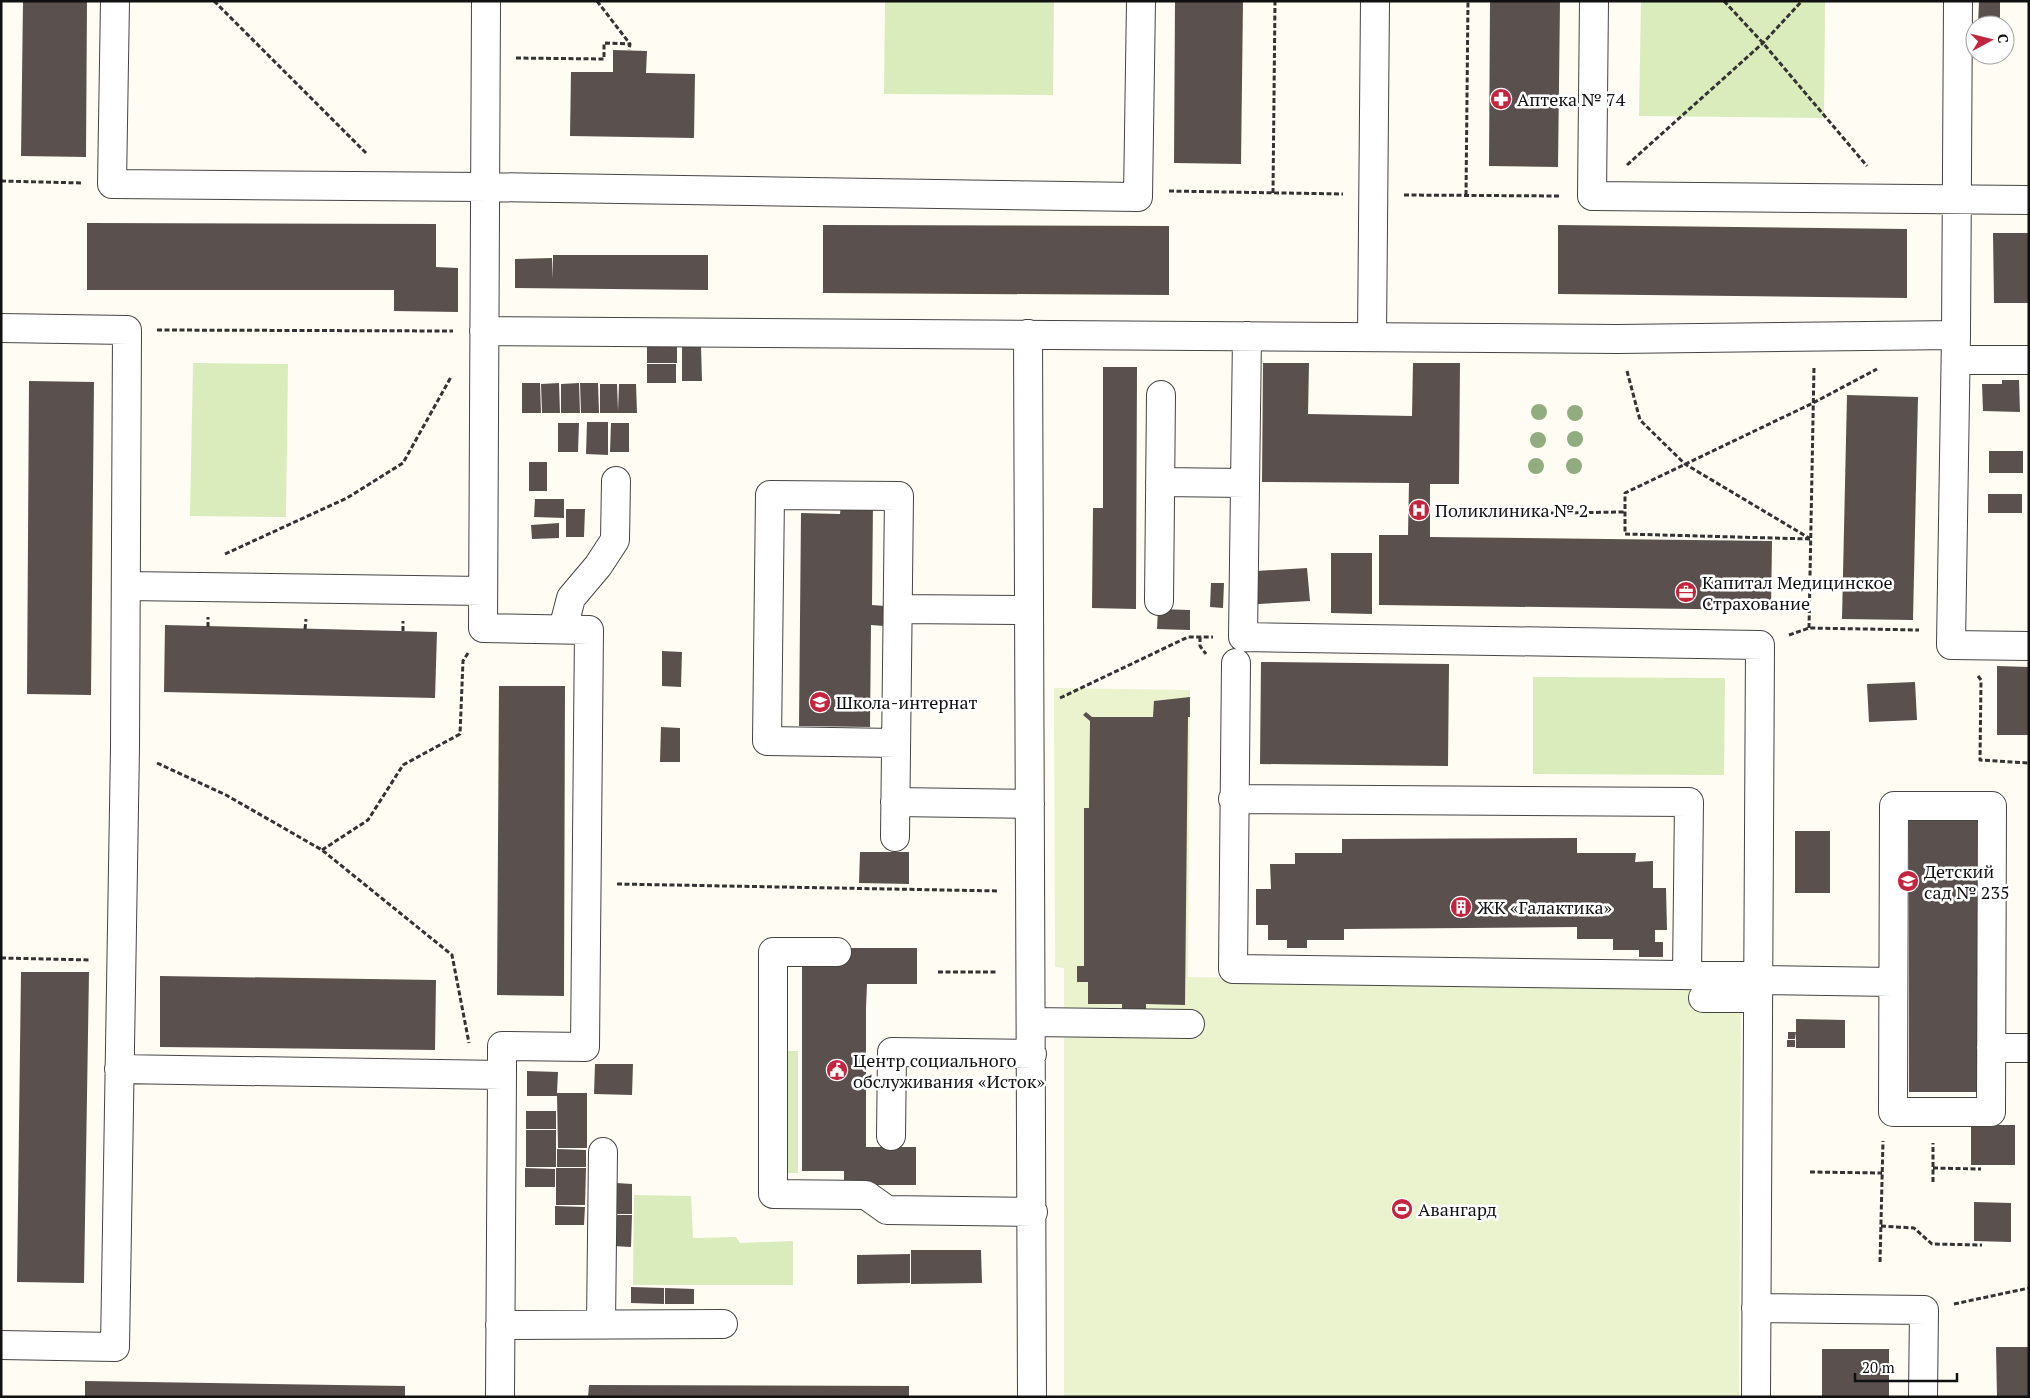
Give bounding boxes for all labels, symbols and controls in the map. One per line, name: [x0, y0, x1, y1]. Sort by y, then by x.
north arrow: [1965, 15, 2015, 65]
text: С: [1993, 33, 2013, 44]
pharmacy icon: Аптека № 74: [1489, 87, 1513, 111]
place label: Аптека № 74: [1517, 87, 1626, 111]
hospital icon: Поликлиника № 2: [1407, 498, 1431, 522]
place label: Поликлиника № 2: [1435, 498, 1588, 522]
place label: Капитал Медицинское Страхование: [1702, 570, 1893, 615]
office icon: Капитал Медицинское Страхование: [1674, 580, 1698, 604]
school or university icon: Школа-интернат: [808, 690, 832, 714]
place label: Школа-интернат: [836, 690, 978, 714]
place label: Детский сад № 235: [1924, 859, 2010, 904]
school or university icon: Детский сад № 235: [1896, 869, 1920, 893]
building icon: ЖК «Галактика»: [1449, 895, 1473, 919]
place label: ЖК «Галактика»: [1477, 895, 1612, 919]
place label: Центр социального обслуживания «Исток»: [853, 1048, 1046, 1093]
public building icon: Центр социального обслуживания «Исток»: [825, 1058, 849, 1082]
sports icon: Авангард: [1390, 1197, 1414, 1221]
place label: Авангард: [1418, 1197, 1497, 1221]
scale bar: [1855, 1350, 1958, 1382]
text: 20 m: [1862, 1357, 1895, 1377]

